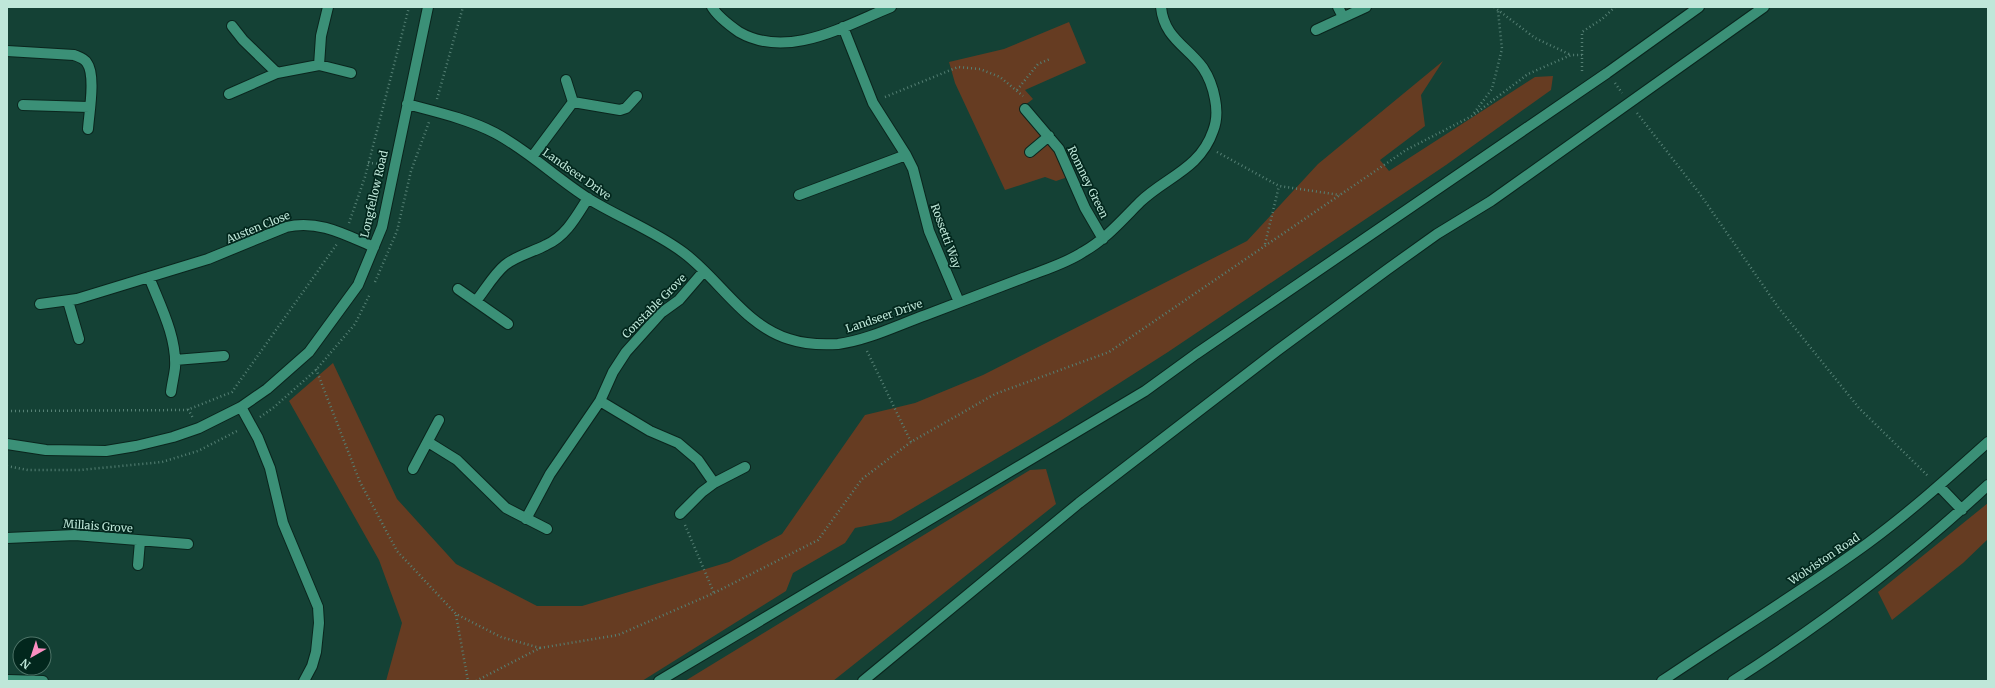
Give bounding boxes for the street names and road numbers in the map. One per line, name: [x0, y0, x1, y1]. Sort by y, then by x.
street label: Romney Green: [1065, 144, 1112, 221]
street label: Landseer Drive: [540, 145, 614, 203]
street label: Longfellow Road: [357, 149, 391, 239]
street label: Rossetti Way: [928, 202, 964, 271]
street label: Austen Close: [223, 208, 292, 247]
street label: Constable Grove: [619, 271, 689, 341]
street label: Landseer Drive: [844, 296, 924, 336]
street label: Millais Grove: [63, 517, 133, 535]
street label: Wolviston Road: [1785, 530, 1862, 588]

